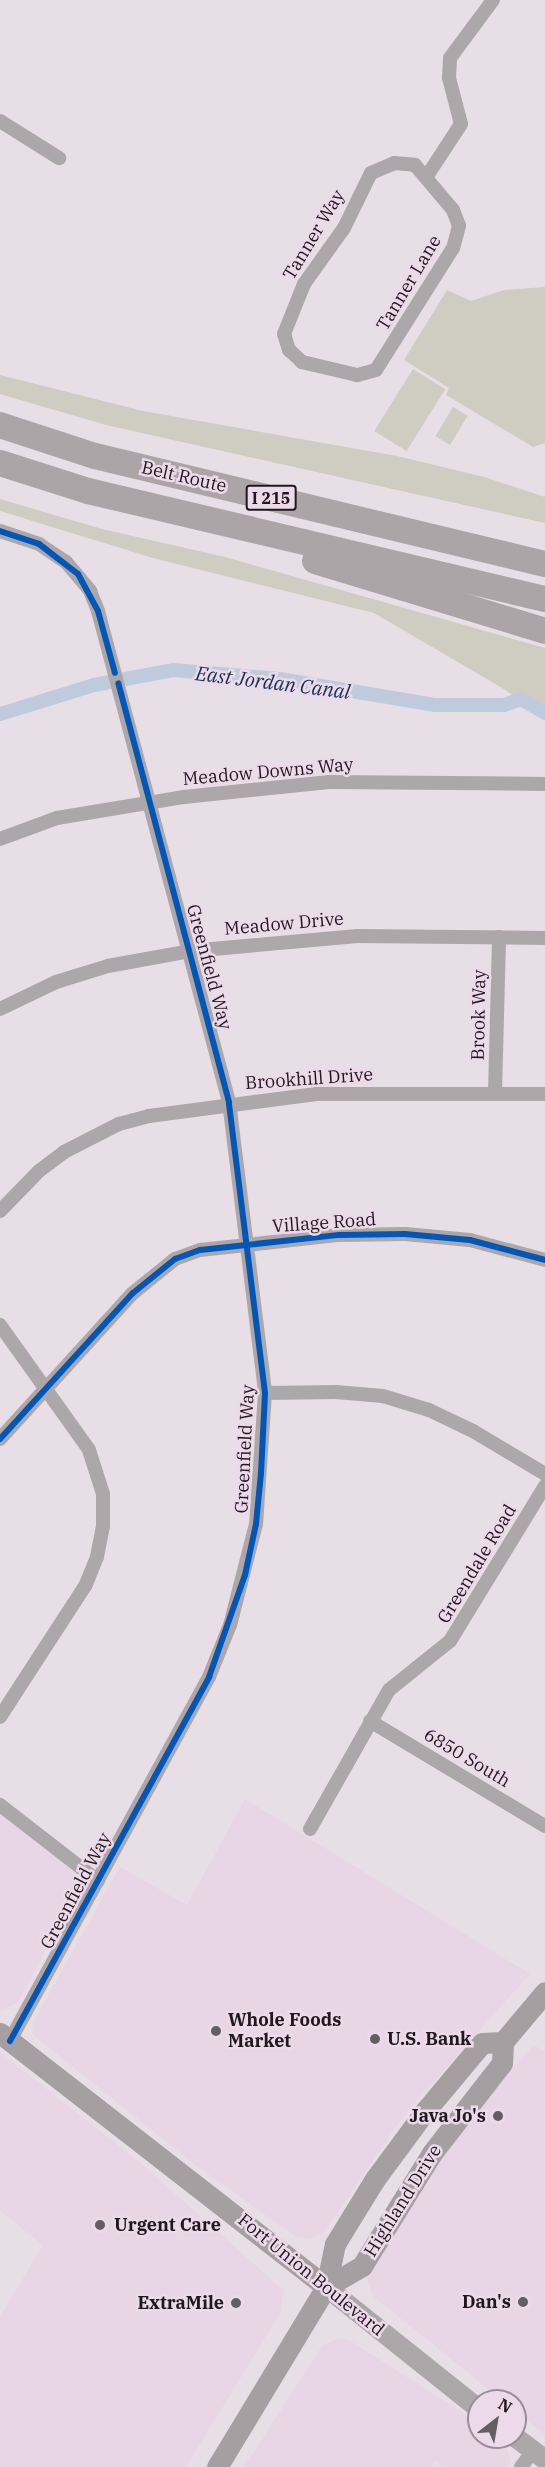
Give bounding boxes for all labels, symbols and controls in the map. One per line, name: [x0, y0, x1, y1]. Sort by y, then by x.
street label: Tanner Way: [279, 186, 349, 284]
street label: Tanner Lane: [372, 231, 446, 335]
street label: Belt Route: [139, 457, 229, 497]
road number: I 215: [246, 485, 296, 511]
water label: East Jordan Canal: [194, 661, 352, 703]
street label: Meadow Downs Way: [182, 754, 354, 790]
street label: Greenfield Way: [182, 902, 236, 1032]
street label: Meadow Drive: [223, 908, 345, 940]
street label: Brook Way: [467, 969, 491, 1061]
street label: Brookhill Drive: [244, 1064, 374, 1094]
street label: Village Road: [271, 1209, 377, 1237]
street label: Greenfield Way: [231, 1384, 259, 1514]
street label: Greendale Road: [433, 1501, 521, 1627]
street label: 6850 South: [420, 1724, 514, 1792]
street label: Greenfield Way: [36, 1829, 116, 1953]
place label: Whole Foods Market: [228, 2010, 341, 2052]
marker: Whole Foods Market: [209, 2024, 223, 2038]
place label: U.S. Bank: [387, 2028, 471, 2050]
marker: U.S. Bank: [368, 2032, 382, 2046]
place label: Java Jo's: [409, 2105, 486, 2127]
marker: Java Jo's: [491, 2109, 505, 2123]
street label: Highland Drive: [360, 2141, 446, 2261]
street label: Fort Union Boulevard: [233, 2209, 389, 2341]
place label: Urgent Care: [114, 2214, 221, 2236]
marker: Urgent Care: [91, 2216, 109, 2234]
place label: Dan's: [462, 2291, 511, 2313]
place label: ExtraMile: [137, 2292, 224, 2314]
marker: Dan's: [516, 2295, 530, 2309]
marker: ExtraMile: [229, 2296, 243, 2310]
north arrow: [467, 2389, 527, 2449]
text: N: [495, 2393, 516, 2417]

